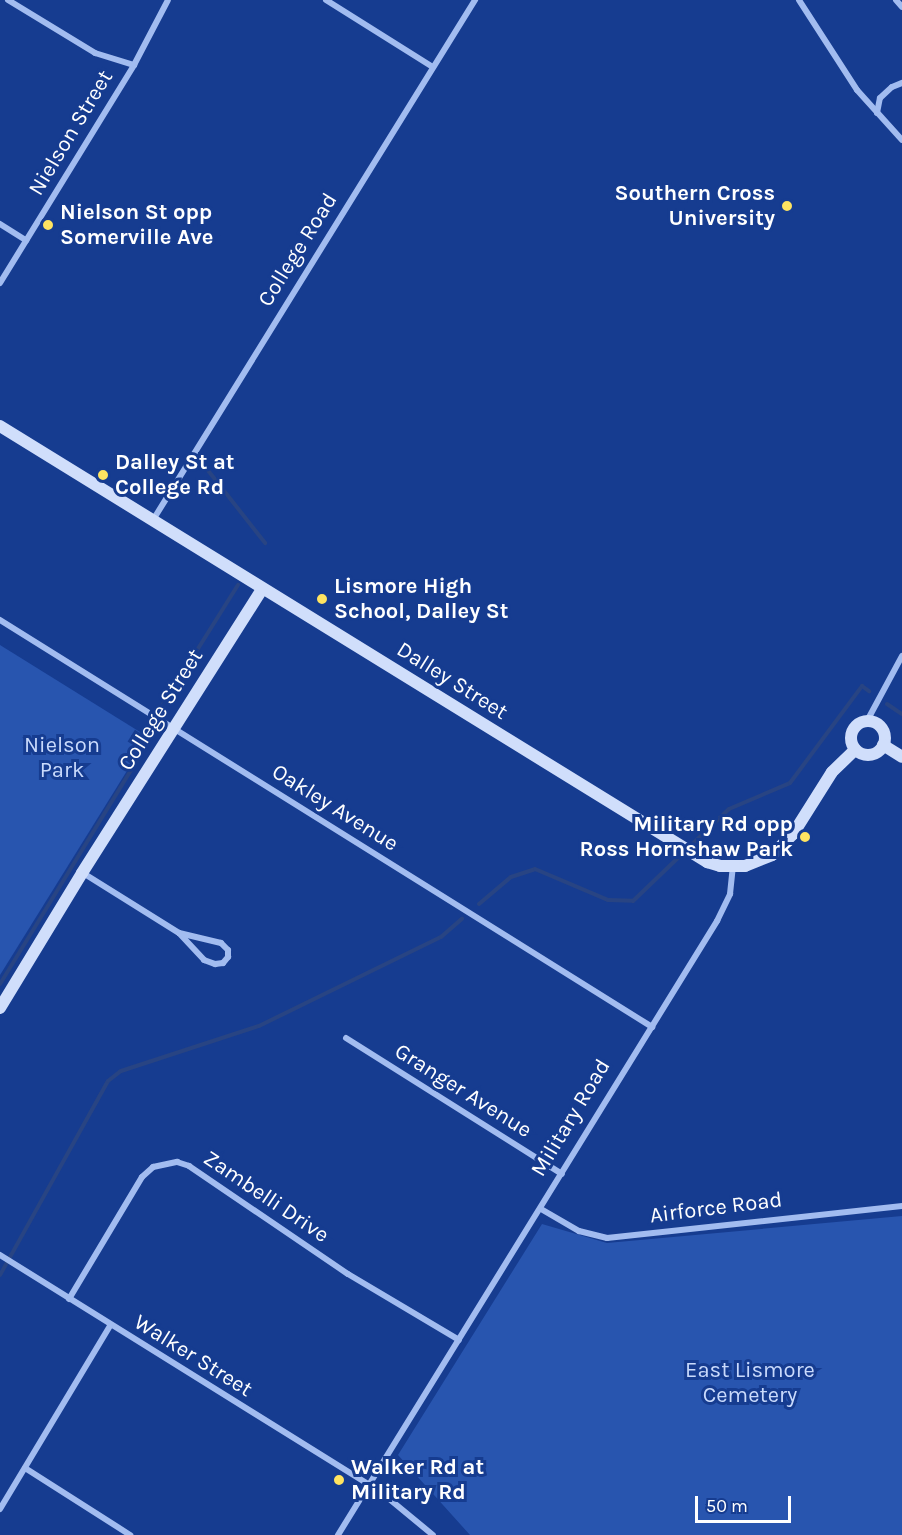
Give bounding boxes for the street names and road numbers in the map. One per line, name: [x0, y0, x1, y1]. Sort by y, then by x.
street label: Nielson Street: [23, 66, 119, 200]
street label: College Road: [253, 188, 343, 312]
street label: Dalley Street: [392, 636, 512, 726]
street label: College Street: [113, 644, 209, 776]
street label: Oakley Avenue: [267, 759, 403, 857]
street label: Granger Avenue: [390, 1038, 536, 1144]
street label: Military Road: [526, 1054, 616, 1182]
street label: Zambelli Drive: [198, 1145, 334, 1249]
street label: Airforce Road: [648, 1187, 784, 1229]
street label: Walker Street: [129, 1309, 257, 1403]

